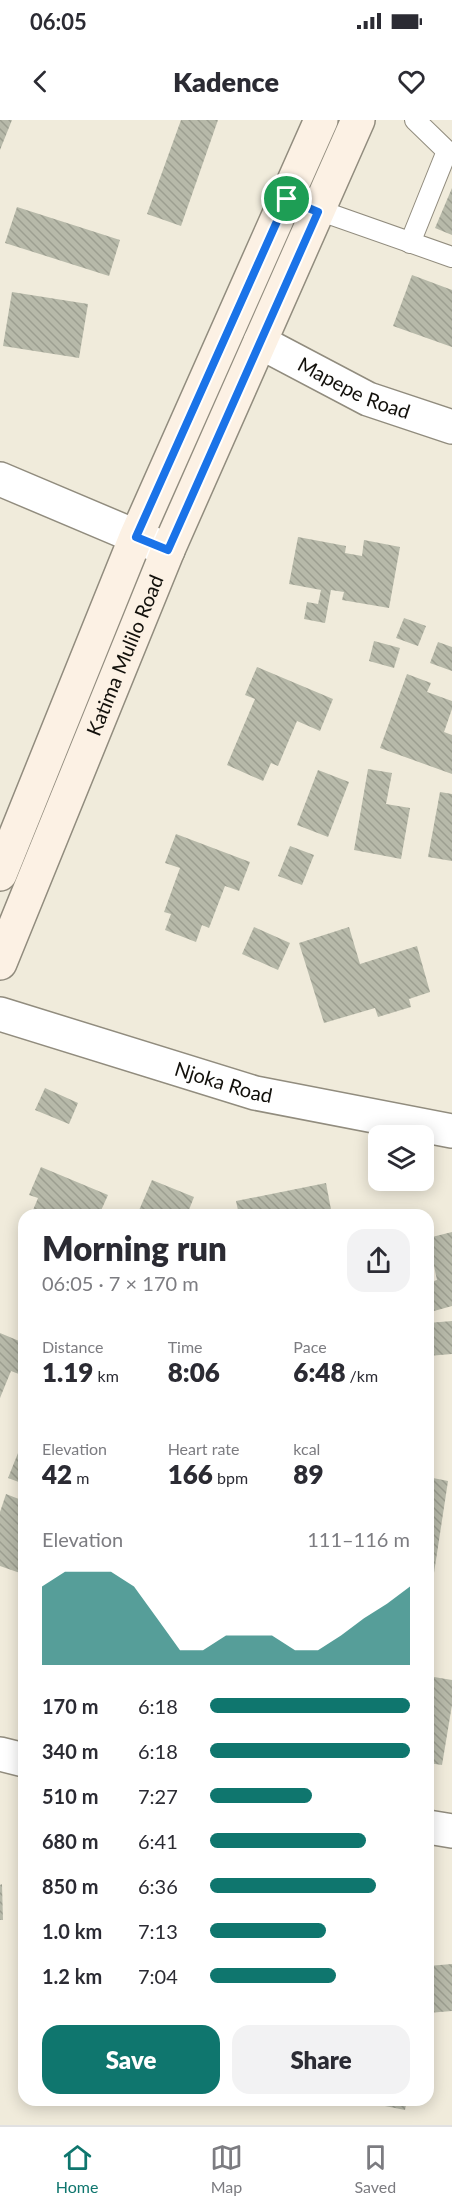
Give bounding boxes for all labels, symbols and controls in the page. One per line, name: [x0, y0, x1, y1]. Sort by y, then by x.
text: 06:05: [30, 8, 87, 35]
icon: back: [24, 65, 57, 98]
text: Kadence: [173, 65, 279, 98]
icon: heart: [395, 65, 428, 98]
pin: [261, 173, 312, 224]
icon: arrive: [270, 182, 303, 215]
street label: Mapepe Road: [294, 351, 413, 423]
street label: Katima Mulilo Road: [81, 571, 168, 739]
street label: Njoka Road: [172, 1056, 275, 1107]
map controls: [368, 1125, 434, 1191]
button: layers: [368, 1125, 434, 1191]
text: Morning run: [42, 1228, 227, 1268]
button: share: [347, 1229, 410, 1292]
text: 06:05 · 7 × 170 m: [42, 1271, 199, 1295]
text: Distance: [42, 1337, 103, 1356]
text: Time: [168, 1337, 203, 1356]
text: Pace: [293, 1337, 327, 1356]
text: 1.19: [42, 1356, 93, 1388]
text: 8:06: [168, 1356, 220, 1388]
text: 6:48: [293, 1356, 345, 1388]
text: km: [93, 1366, 119, 1385]
text: /km: [345, 1366, 378, 1385]
text: Elevation: [42, 1439, 107, 1458]
text: Heart rate: [168, 1439, 239, 1458]
text: kcal: [293, 1439, 320, 1458]
text: 42: [42, 1458, 72, 1490]
text: 166: [168, 1458, 213, 1490]
text: 89: [293, 1458, 324, 1490]
text: m: [72, 1468, 89, 1487]
text: bpm: [213, 1468, 248, 1487]
text: Elevation: [42, 1527, 123, 1551]
text: 111–116 m: [307, 1527, 410, 1551]
text: 170 m: [42, 1694, 98, 1718]
text: 6:18: [138, 1694, 178, 1718]
text: 340 m: [42, 1739, 98, 1763]
text: 6:18: [138, 1739, 178, 1763]
text: 510 m: [42, 1784, 98, 1808]
text: 7:27: [138, 1784, 178, 1808]
text: 680 m: [42, 1829, 98, 1853]
text: 6:41: [138, 1829, 178, 1853]
text: 850 m: [42, 1874, 98, 1898]
text: 6:36: [138, 1874, 178, 1898]
text: 1.0 km: [42, 1919, 102, 1943]
text: 7:13: [138, 1919, 178, 1943]
text: 1.2 km: [42, 1964, 102, 1988]
text: 7:04: [138, 1964, 178, 1988]
button: Save: [42, 2025, 220, 2094]
button: Share: [232, 2025, 410, 2094]
tab: Home: [56, 2141, 98, 2196]
tab: Map: [210, 2141, 243, 2196]
tab: Saved: [354, 2141, 396, 2196]

